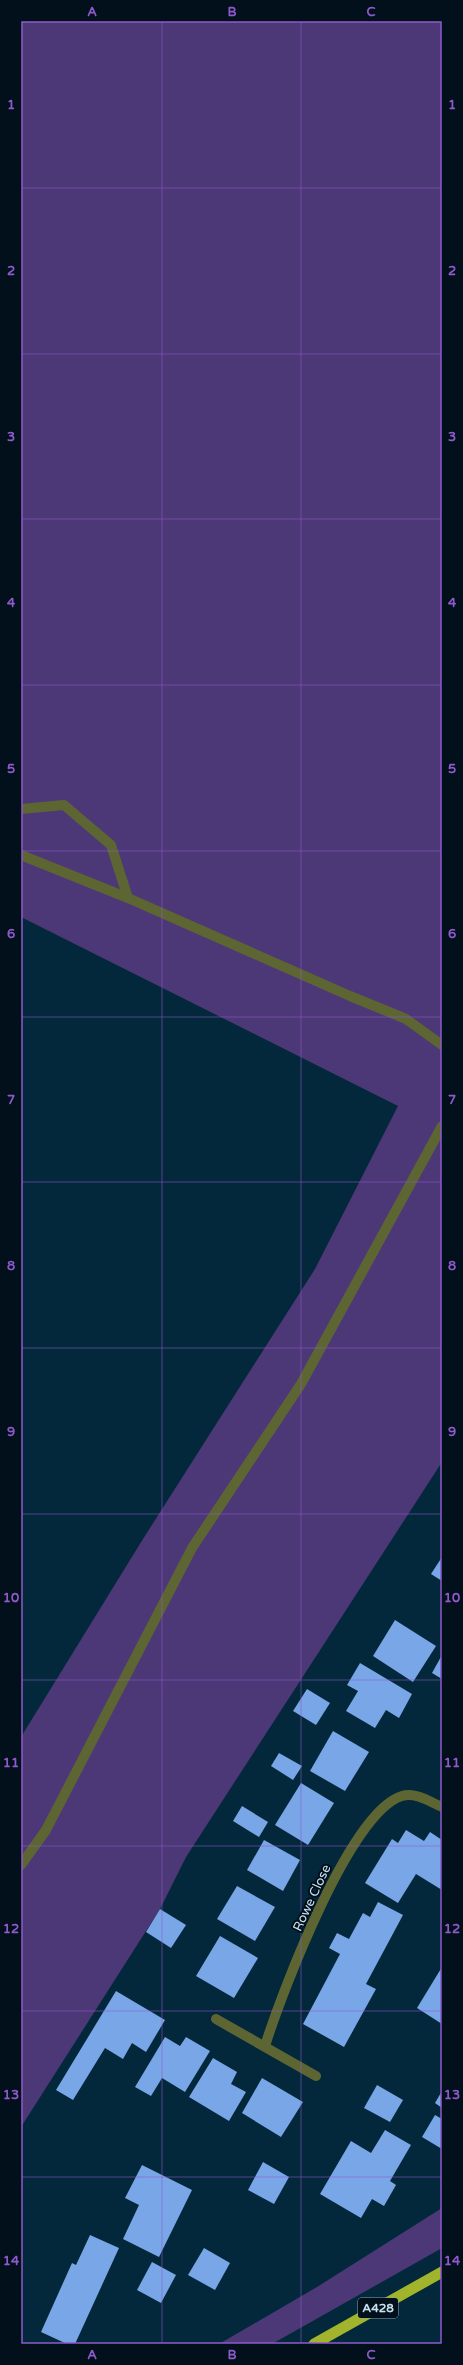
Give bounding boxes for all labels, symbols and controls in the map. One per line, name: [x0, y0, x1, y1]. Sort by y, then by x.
text: A: [87, 4, 97, 20]
text: B: [227, 4, 237, 20]
text: C: [366, 4, 376, 20]
text: 1: [7, 97, 15, 113]
text: 1: [448, 97, 456, 113]
text: 2: [7, 263, 15, 279]
text: 2: [448, 263, 456, 279]
text: 3: [7, 429, 15, 445]
text: 3: [448, 429, 456, 445]
text: 4: [7, 595, 16, 611]
text: 4: [448, 595, 457, 611]
text: 5: [7, 761, 15, 777]
text: 5: [448, 761, 456, 777]
text: 6: [7, 926, 15, 942]
text: 6: [448, 926, 456, 942]
text: 7: [7, 1092, 15, 1108]
text: 7: [448, 1092, 456, 1108]
text: 8: [7, 1258, 15, 1274]
text: 8: [448, 1258, 456, 1274]
text: 9: [7, 1424, 15, 1440]
text: 9: [448, 1424, 456, 1440]
text: 10: [3, 1590, 19, 1606]
text: 10: [444, 1590, 460, 1606]
text: 11: [3, 1755, 19, 1771]
text: 11: [444, 1755, 460, 1771]
street label: Rowe Close: [290, 1862, 334, 1934]
text: 12: [3, 1921, 19, 1937]
text: 12: [444, 1921, 460, 1937]
text: 13: [3, 2087, 19, 2103]
text: 13: [444, 2087, 460, 2103]
text: 14: [3, 2253, 20, 2269]
text: 14: [444, 2253, 461, 2269]
road number: A428: [358, 2298, 398, 2318]
text: A: [87, 2347, 97, 2363]
text: B: [227, 2347, 237, 2363]
text: C: [366, 2347, 376, 2363]

